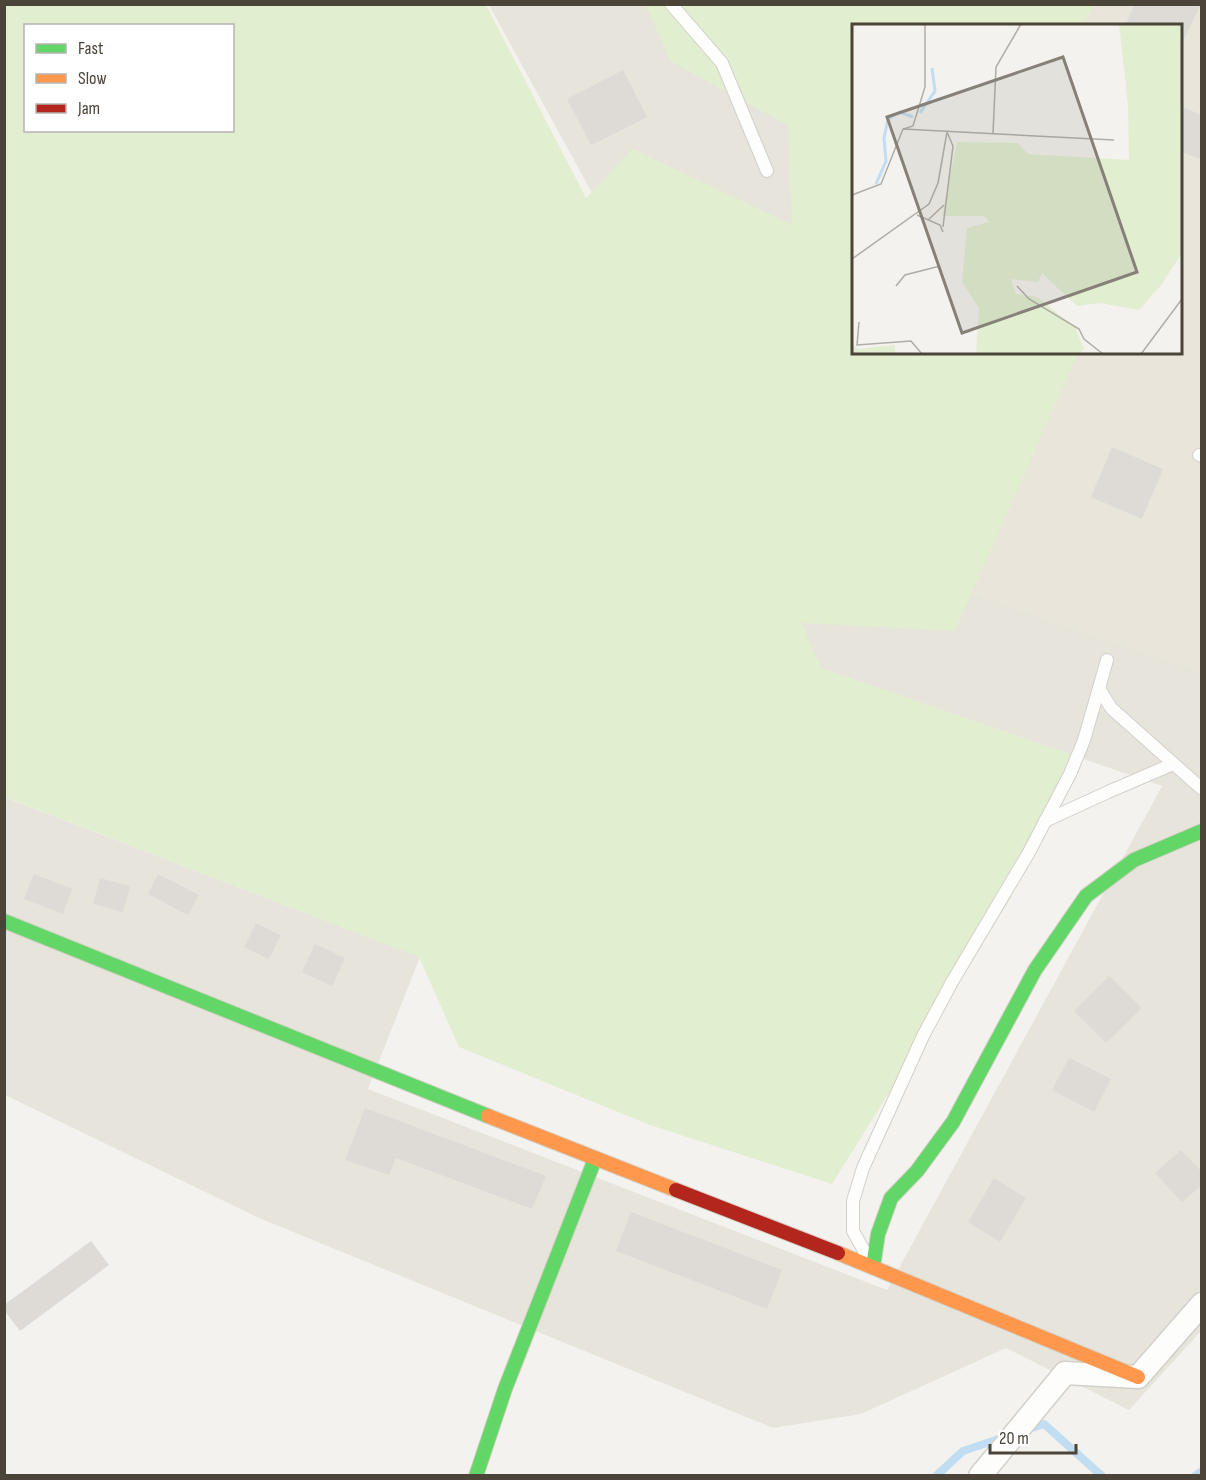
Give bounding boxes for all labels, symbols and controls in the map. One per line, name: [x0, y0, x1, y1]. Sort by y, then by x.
legend: [24, 24, 234, 132]
inset map: [852, 24, 1182, 354]
text: Fast: [78, 38, 104, 59]
text: Slow: [78, 68, 107, 89]
text: Jam: [77, 98, 100, 119]
scale bar: [990, 1417, 1076, 1455]
text: 20 m: [999, 1428, 1029, 1449]

